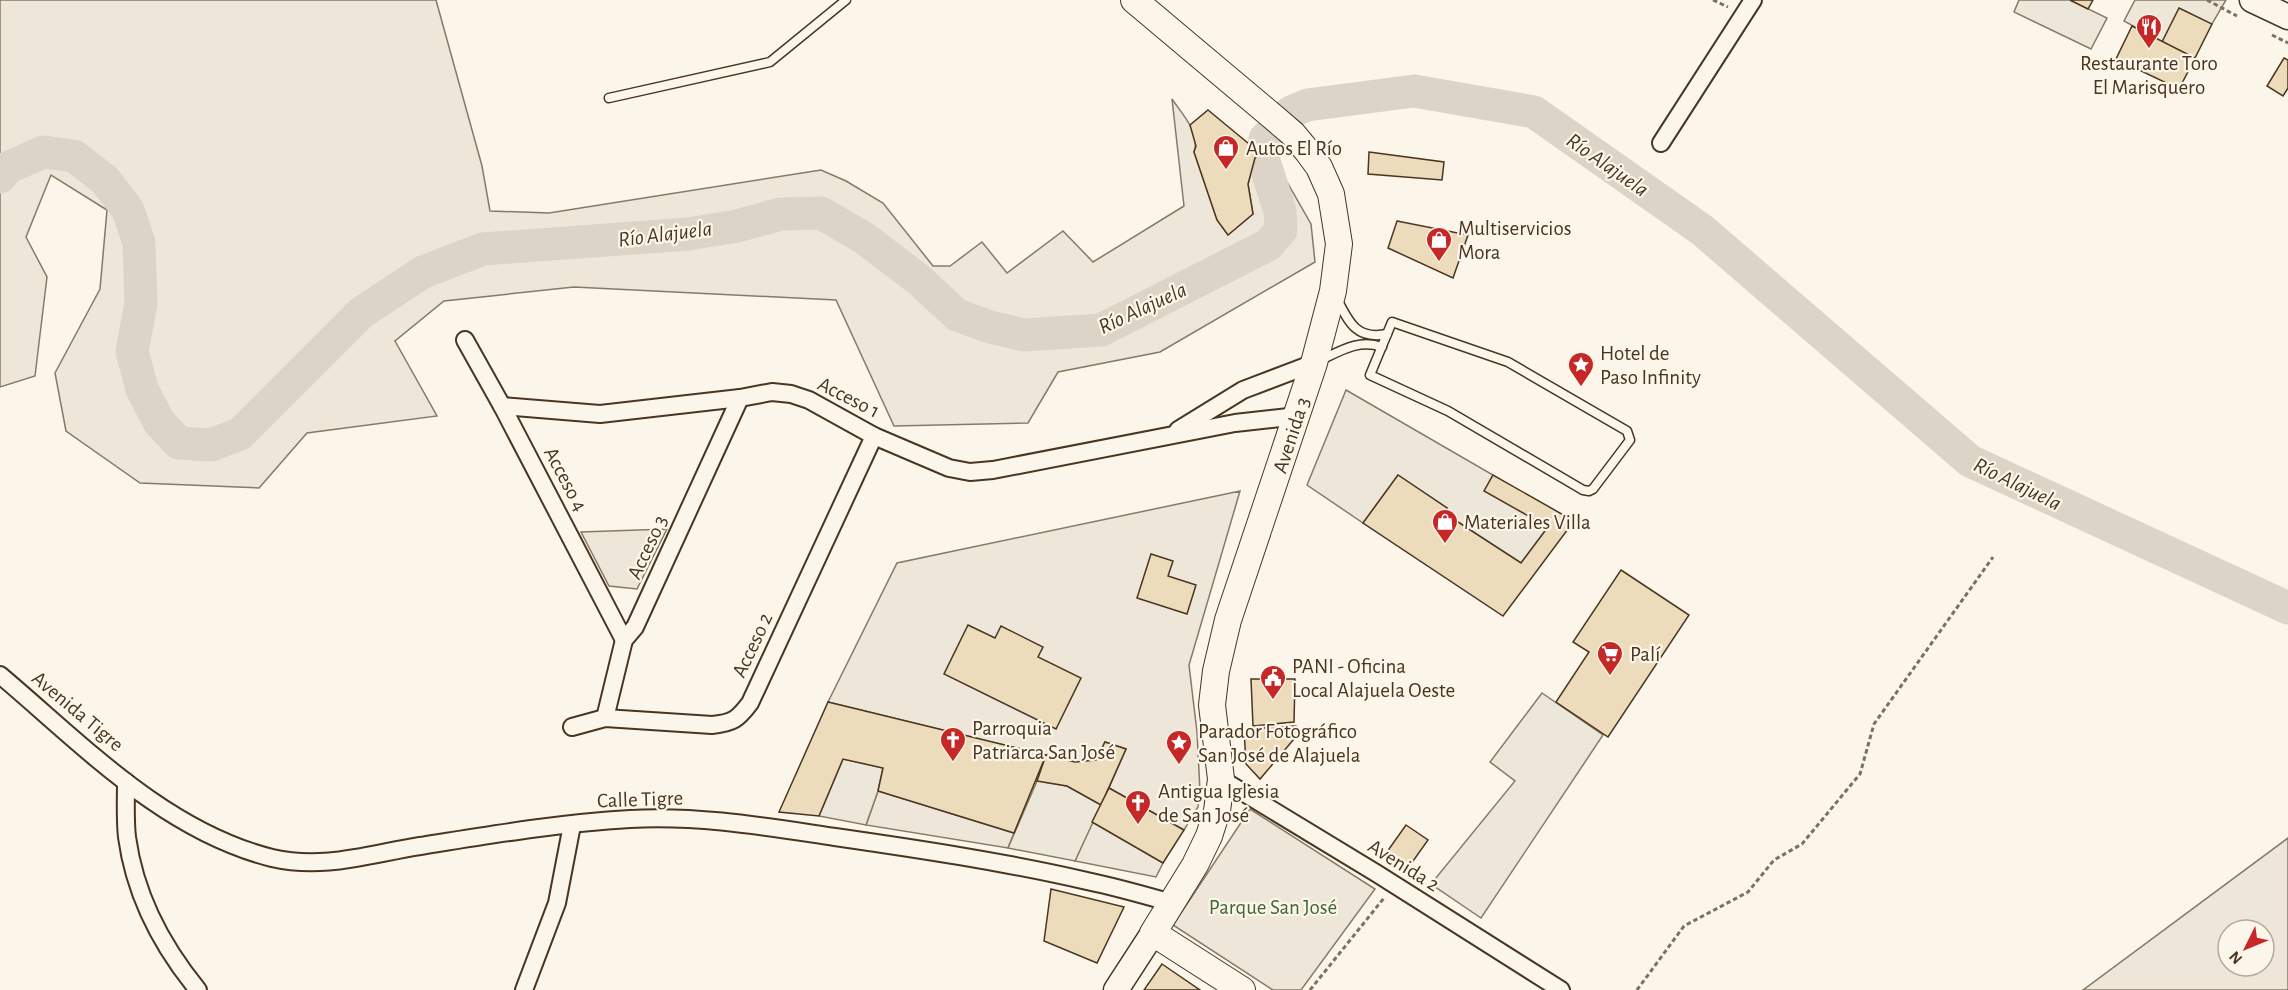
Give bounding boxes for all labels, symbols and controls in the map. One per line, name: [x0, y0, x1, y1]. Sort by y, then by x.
restaurant icon: Restaurante Toro El Marisquero: [2134, 12, 2164, 50]
place label: Restaurante Toro El Marisquero: [2080, 53, 2218, 98]
water label: Río Alajuela: [1562, 129, 1652, 201]
shop icon: Autos El Río: [1211, 133, 1241, 171]
place label: Autos El Río: [1246, 138, 1342, 159]
water label: Río Alajuela: [617, 217, 713, 251]
place label: Multiservicios Mora: [1458, 218, 1572, 263]
shop icon: Multiservicios Mora: [1424, 225, 1454, 263]
water label: Río Alajuela: [1095, 278, 1190, 338]
place label: Hotel de Paso Infinity: [1600, 343, 1701, 388]
place icon: Hotel de Paso Infinity: [1566, 350, 1596, 388]
street label: Acceso 1: [814, 373, 883, 422]
street label: Avenida 3: [1269, 395, 1314, 476]
street label: Acceso 4: [540, 444, 591, 515]
water label: Río Alajuela: [1970, 453, 2065, 514]
shop icon: Materiales Villa: [1430, 507, 1460, 545]
street label: Acceso 3: [624, 512, 671, 582]
place label: Materiales Villa: [1464, 512, 1591, 533]
street label: Acceso 2: [728, 610, 776, 681]
supermarket icon: Palí: [1595, 639, 1625, 677]
place label: Palí: [1630, 644, 1661, 665]
place label: PANI - Oficina Local Alajuela Oeste: [1292, 656, 1455, 701]
public building icon: PANI - Oficina Local Alajuela Oeste: [1258, 663, 1288, 701]
street label: Avenida Tigre: [28, 667, 127, 755]
place label: Parroquia Patriarca San José: [972, 718, 1115, 763]
place label: Parador Fotográfico San José de Alajuela: [1198, 721, 1361, 766]
church icon: Parroquia Patriarca San José: [938, 725, 968, 763]
place icon: Parador Fotográfico San José de Alajuela: [1164, 728, 1194, 766]
place label: Antigua Iglesia de San José: [1158, 781, 1280, 826]
street label: Calle Tigre: [597, 788, 683, 811]
church icon: Antigua Iglesia de San José: [1123, 788, 1153, 826]
street label: Avenida 2: [1364, 835, 1443, 895]
park label: Parque San José: [1209, 897, 1337, 918]
north arrow: [2216, 918, 2276, 978]
text: N: [2226, 948, 2245, 967]

